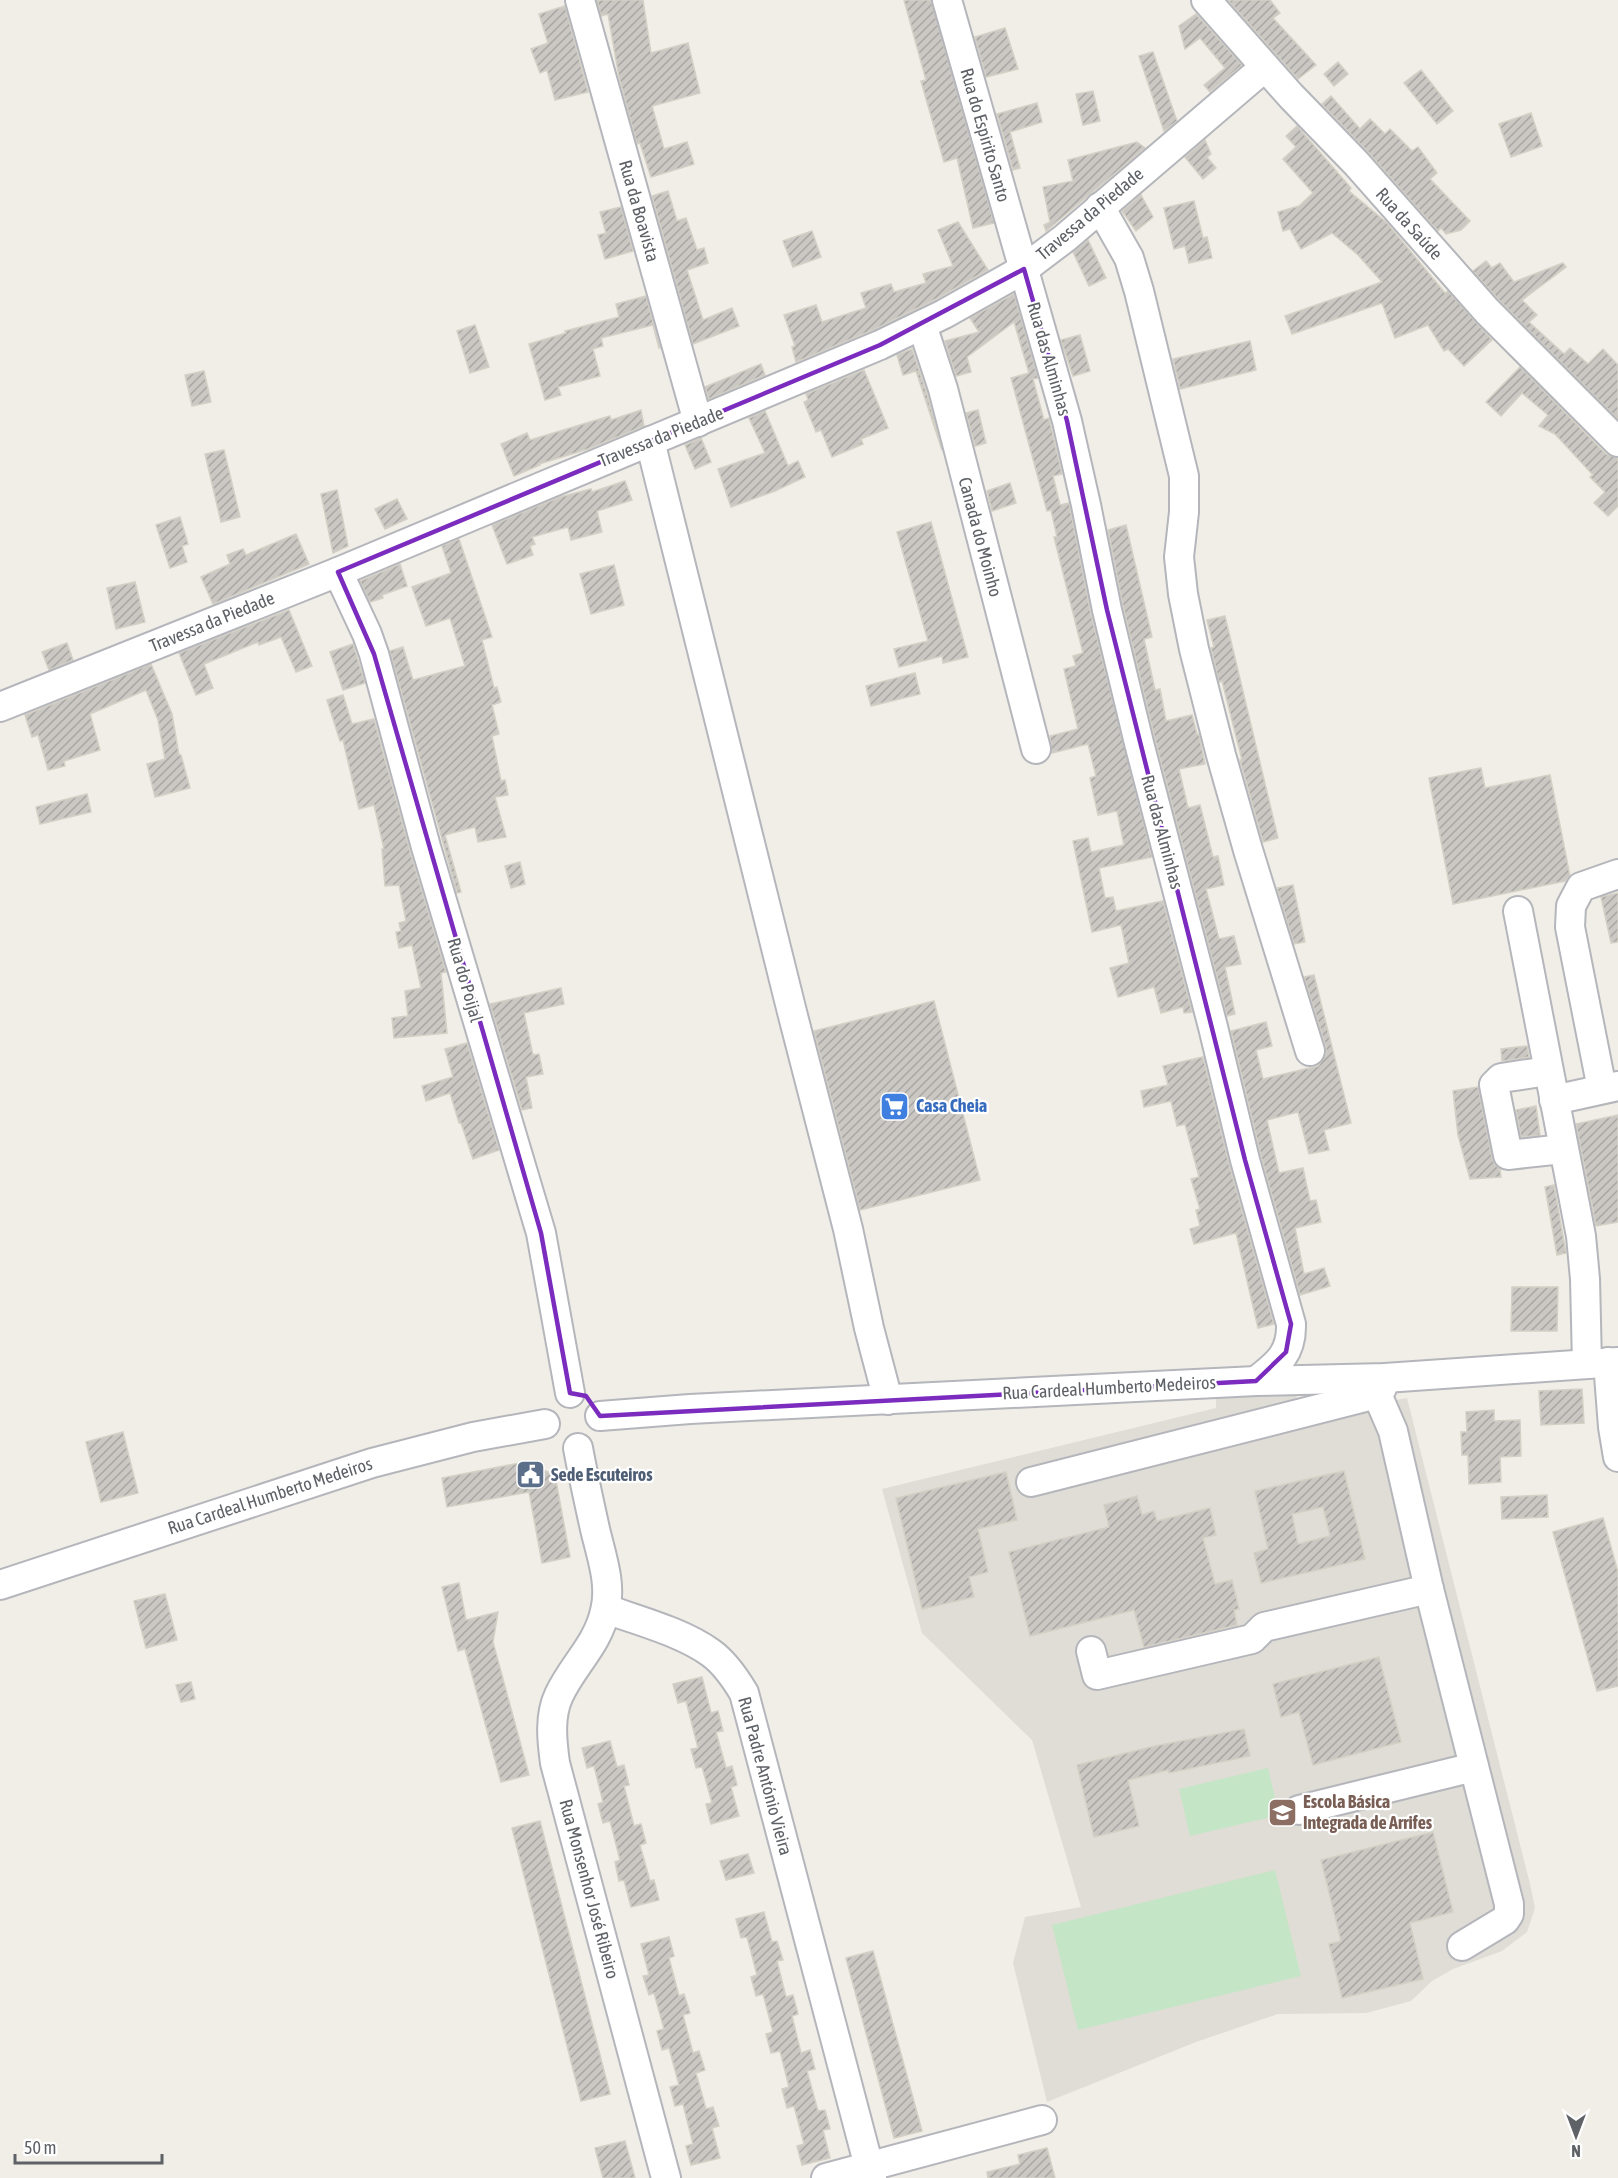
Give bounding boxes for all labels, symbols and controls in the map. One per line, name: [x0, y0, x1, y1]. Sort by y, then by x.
street label: Rua do Espirito Santo: [956, 66, 1015, 204]
street label: Rua da Boavista: [615, 158, 664, 264]
street label: Travessa da Piedade: [1032, 163, 1147, 264]
street label: Rua da Saúde: [1372, 183, 1447, 264]
street label: Rua das Alminhas: [1023, 300, 1076, 418]
street label: Travessa da Piedade: [595, 402, 726, 471]
street label: Canada do Moinho: [954, 475, 1007, 599]
street label: Travessa da Piedade: [146, 587, 277, 656]
street label: Rua das Alminhas: [1137, 773, 1188, 891]
street label: Rua do Poijal: [443, 935, 488, 1025]
supermarket icon: Casa Cheia: [879, 1090, 911, 1122]
place label: Casa Cheia: [916, 1095, 987, 1116]
street label: Rua Cardeal Humberto Medeiros: [1002, 1371, 1216, 1404]
street label: Rua Cardeal Humberto Medeiros: [165, 1453, 375, 1539]
public building icon: Sede Escuteiros: [514, 1459, 546, 1491]
place label: Sede Escuteiros: [551, 1464, 653, 1485]
street label: Rua Padre António Vieira: [734, 1694, 797, 1857]
place label: Escola Básica Integrada de Arrifes: [1303, 1791, 1433, 1833]
school or university icon: Escola Básica Integrada de Arrifes: [1266, 1796, 1298, 1828]
street label: Rua Monsenhor José Ribeiro: [555, 1797, 624, 1981]
north arrow: [1546, 2106, 1606, 2166]
scale bar: [15, 2127, 162, 2165]
text: 50 m: [24, 2137, 56, 2158]
text: N: [1571, 2142, 1581, 2160]

